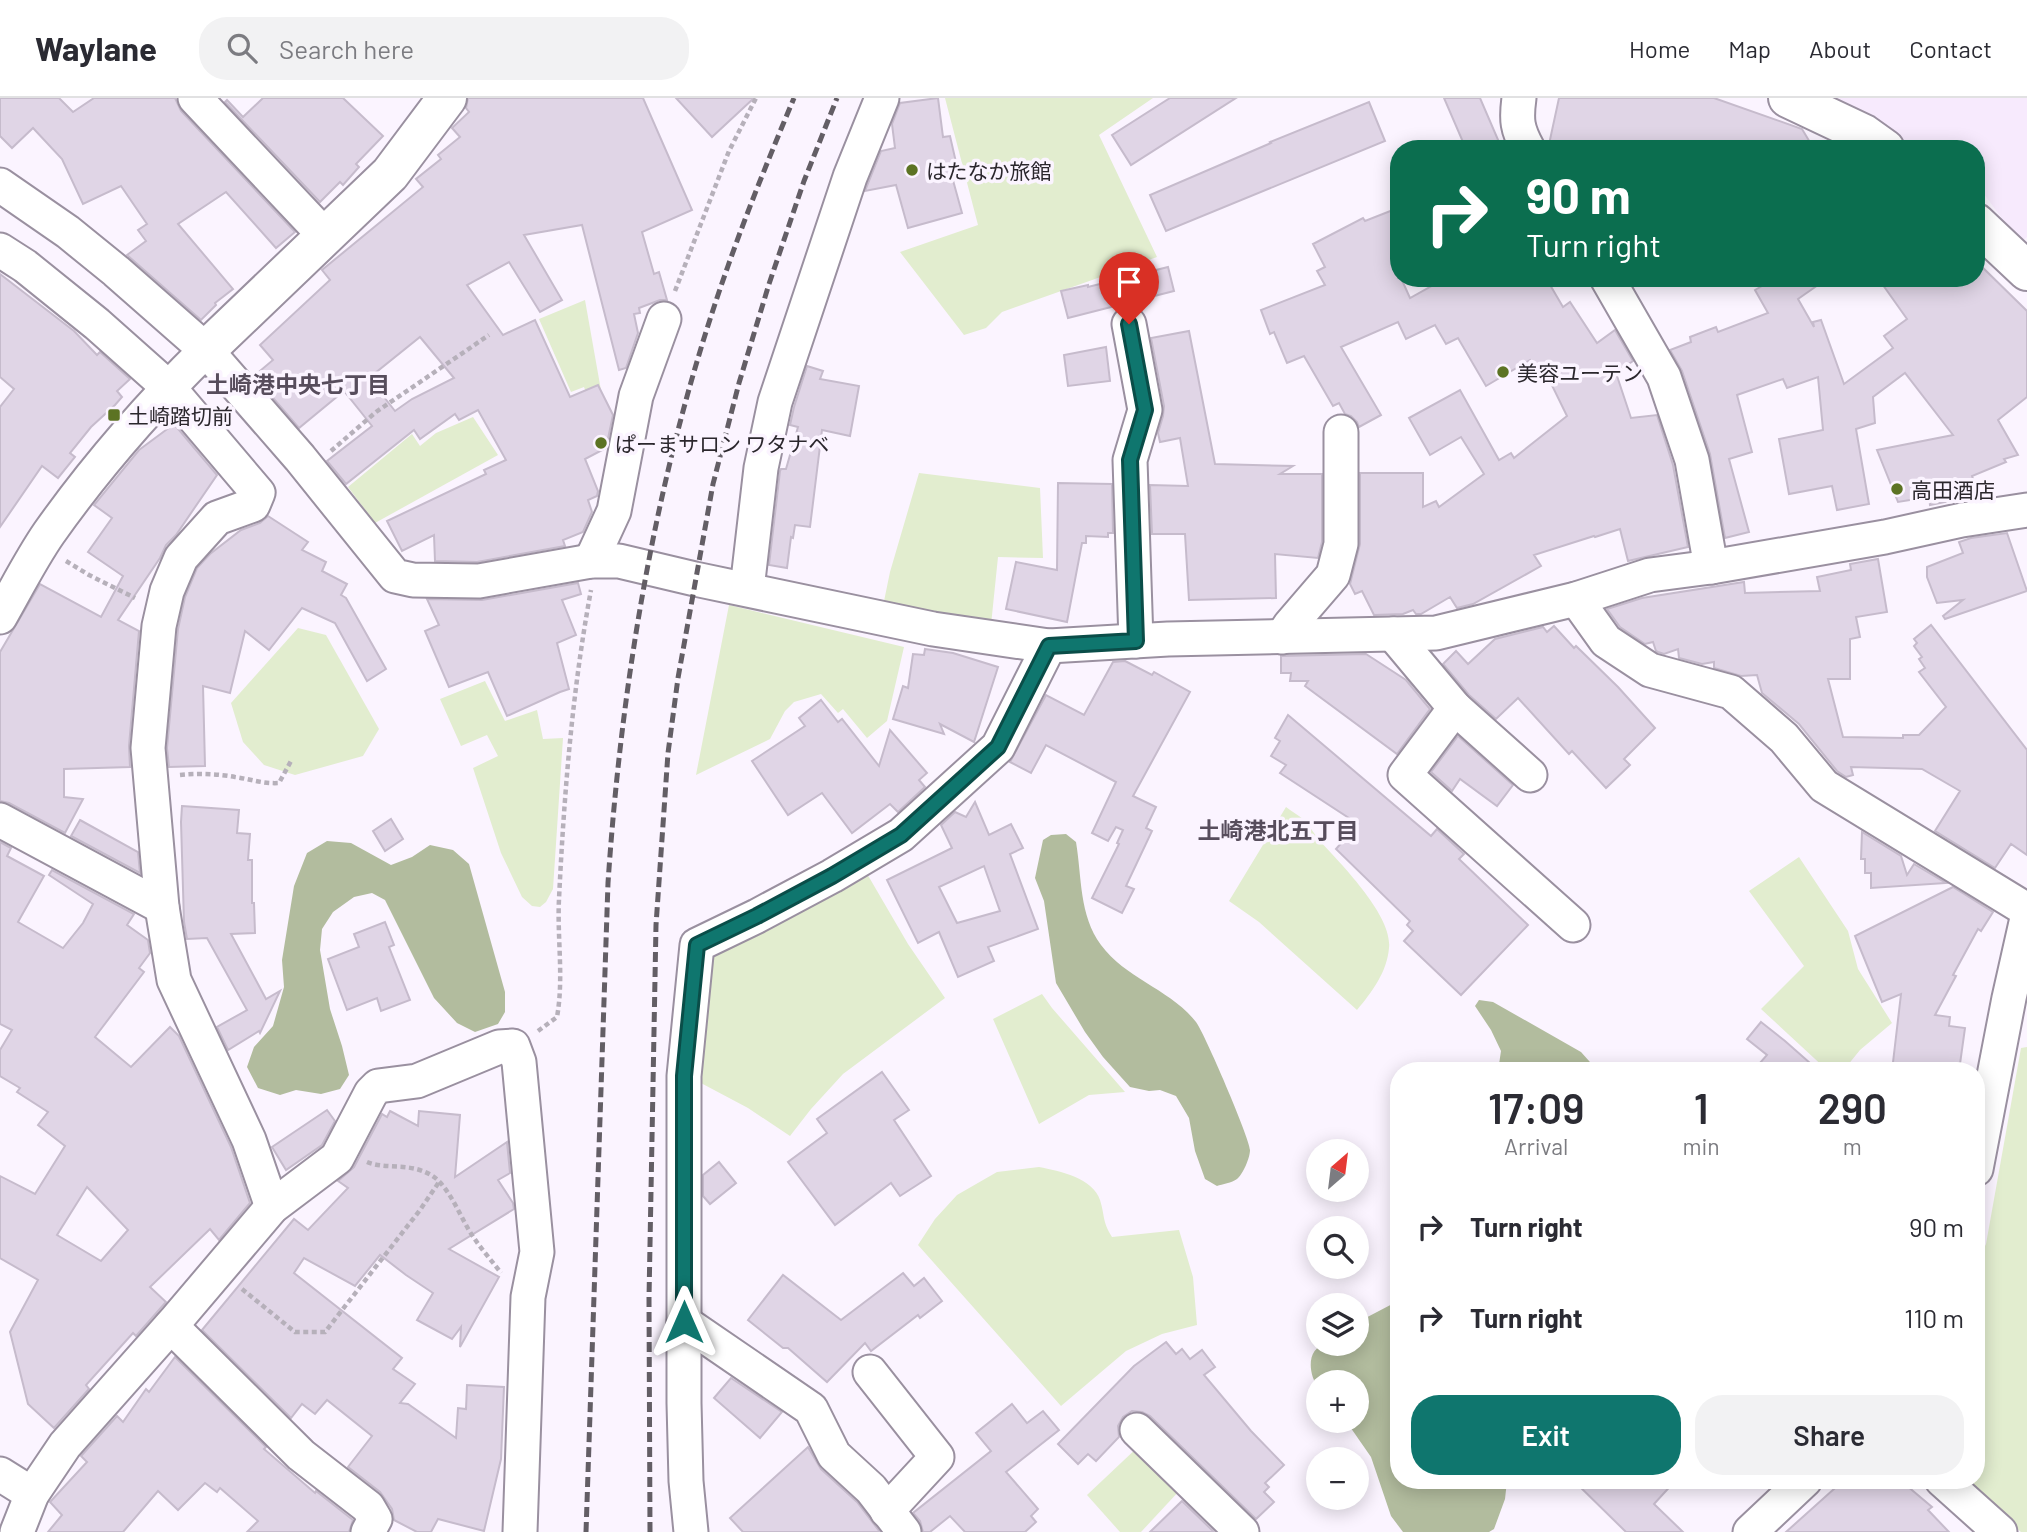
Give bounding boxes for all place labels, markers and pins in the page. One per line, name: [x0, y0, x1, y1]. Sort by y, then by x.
place label: はたなか旅館: [926, 158, 1052, 183]
marker: はたなか旅館: [904, 162, 920, 178]
pin: [1099, 252, 1159, 324]
place label: 美容ユーテン: [1517, 360, 1643, 385]
marker: 美容ユーテン: [1495, 364, 1511, 380]
place label: 土崎踏切前: [128, 403, 233, 428]
marker: 土崎踏切前: [106, 407, 122, 423]
place label: ぱーまサロン ワタナベ: [615, 431, 829, 456]
marker: ぱーまサロン ワタナベ: [593, 435, 609, 451]
place label: 高田酒店: [1911, 477, 1995, 502]
marker: 高田酒店: [1889, 481, 1905, 497]

